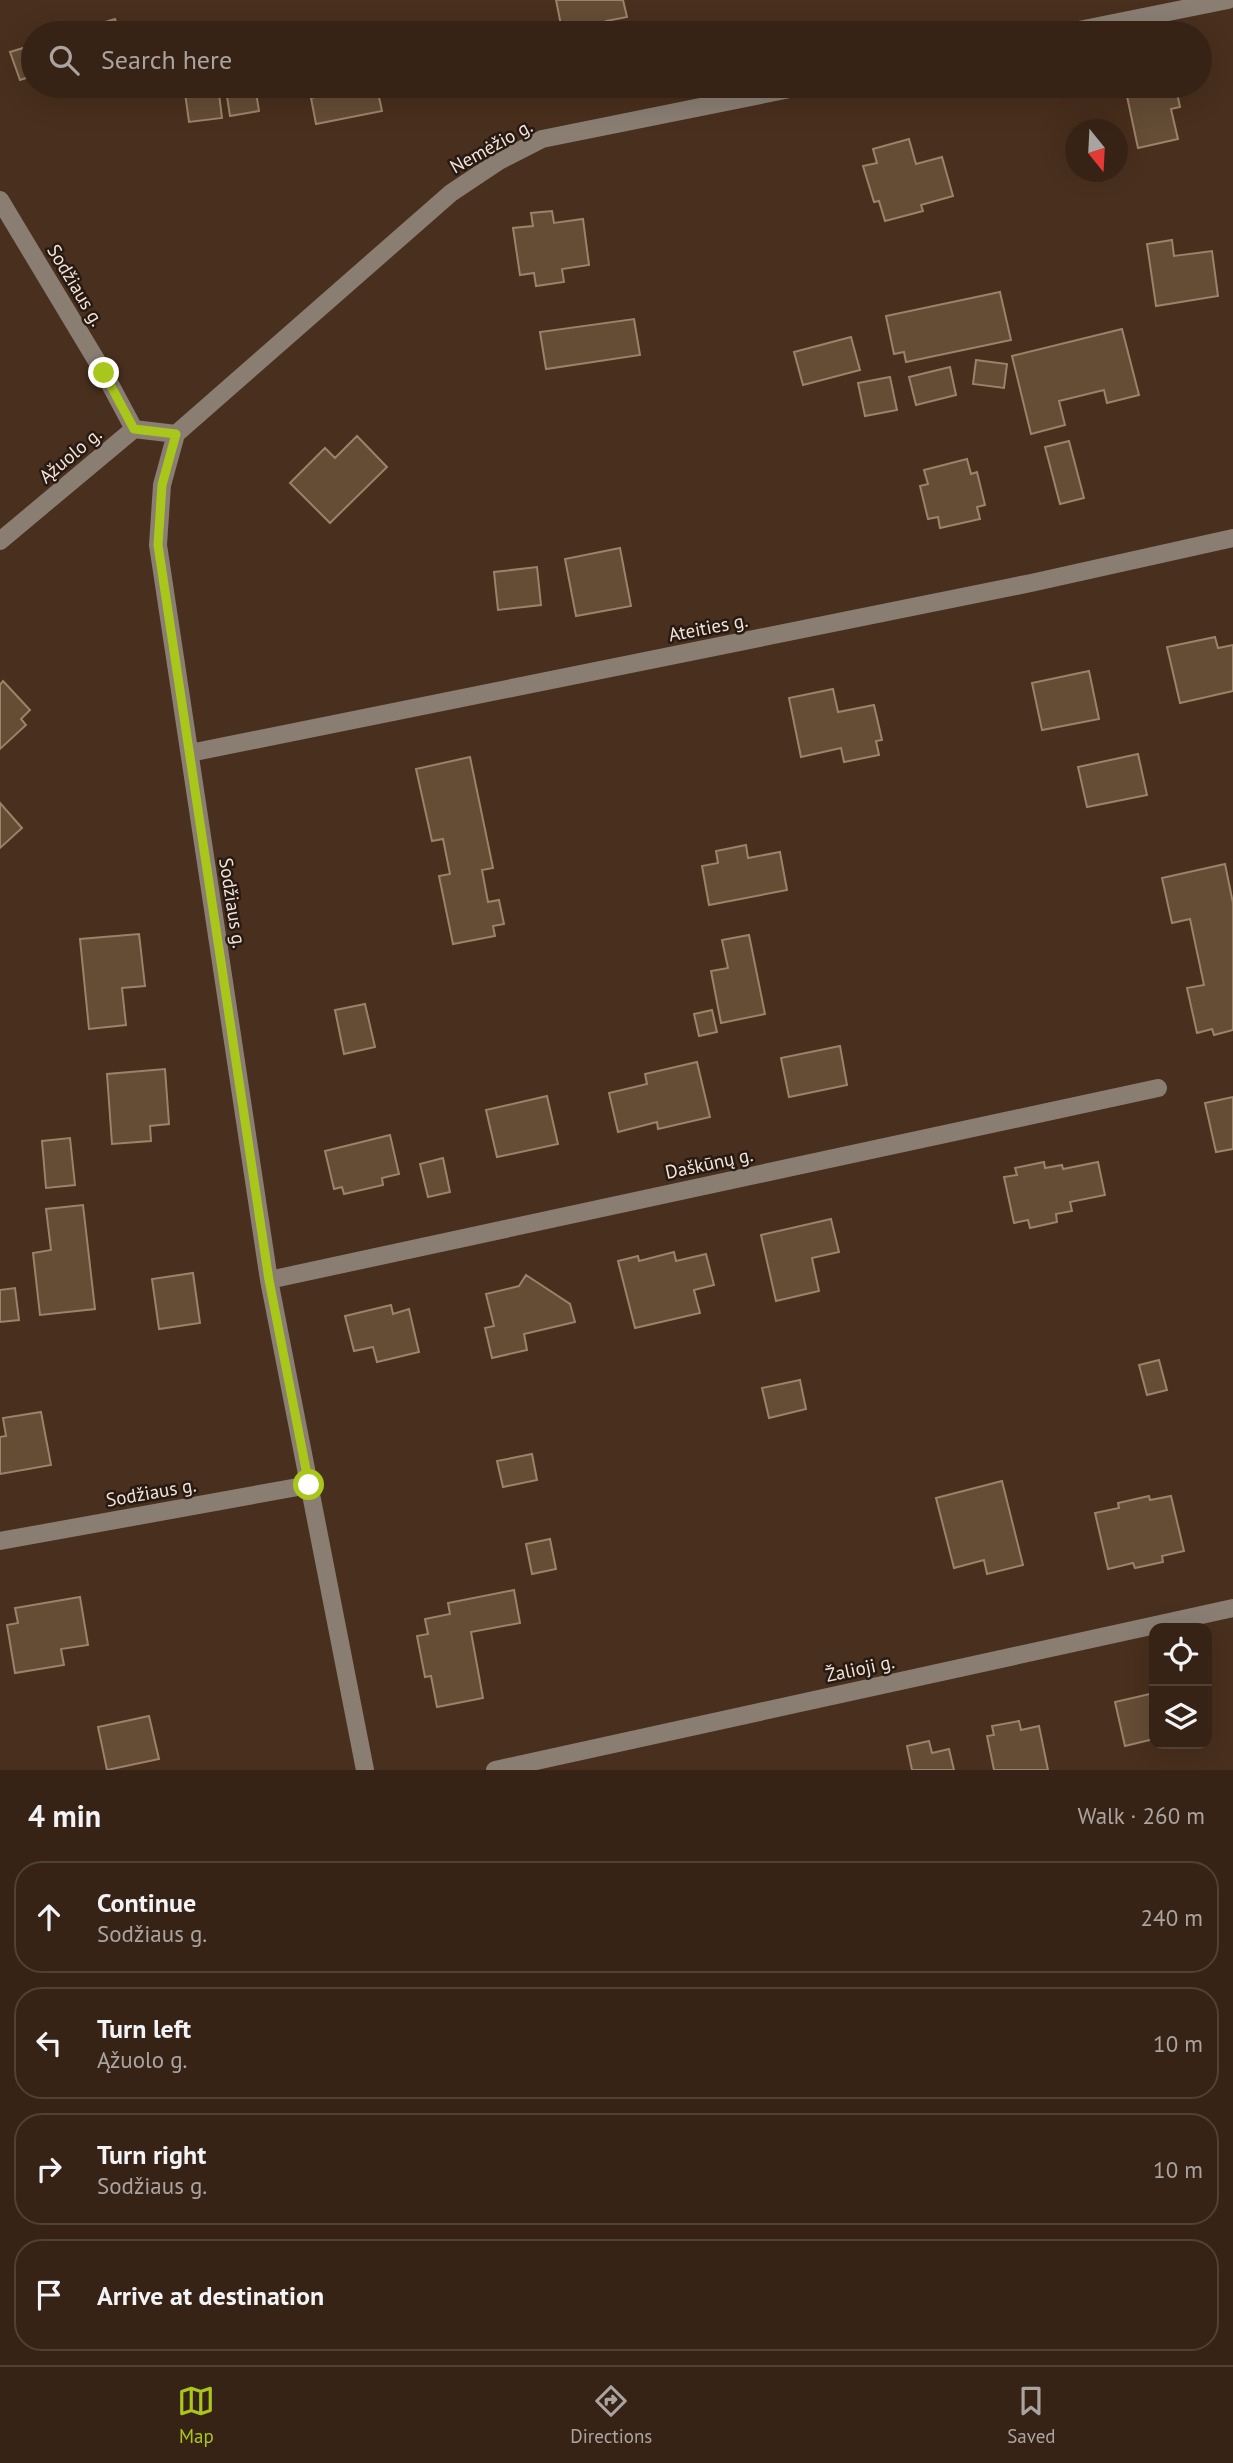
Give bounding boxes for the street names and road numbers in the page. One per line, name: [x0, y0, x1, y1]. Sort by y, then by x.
street label: Nemėžio g.: [446, 114, 536, 178]
street label: Sodžiaus g.: [42, 240, 110, 330]
street label: Ąžuolo g.: [34, 422, 106, 488]
street label: Ateities g.: [666, 608, 750, 646]
street label: Sodžiaus g.: [214, 856, 252, 950]
street label: Daškūnų g.: [663, 1142, 755, 1184]
street label: Sodžiaus g.: [104, 1472, 198, 1512]
street label: Žalioji g.: [823, 1649, 897, 1687]

